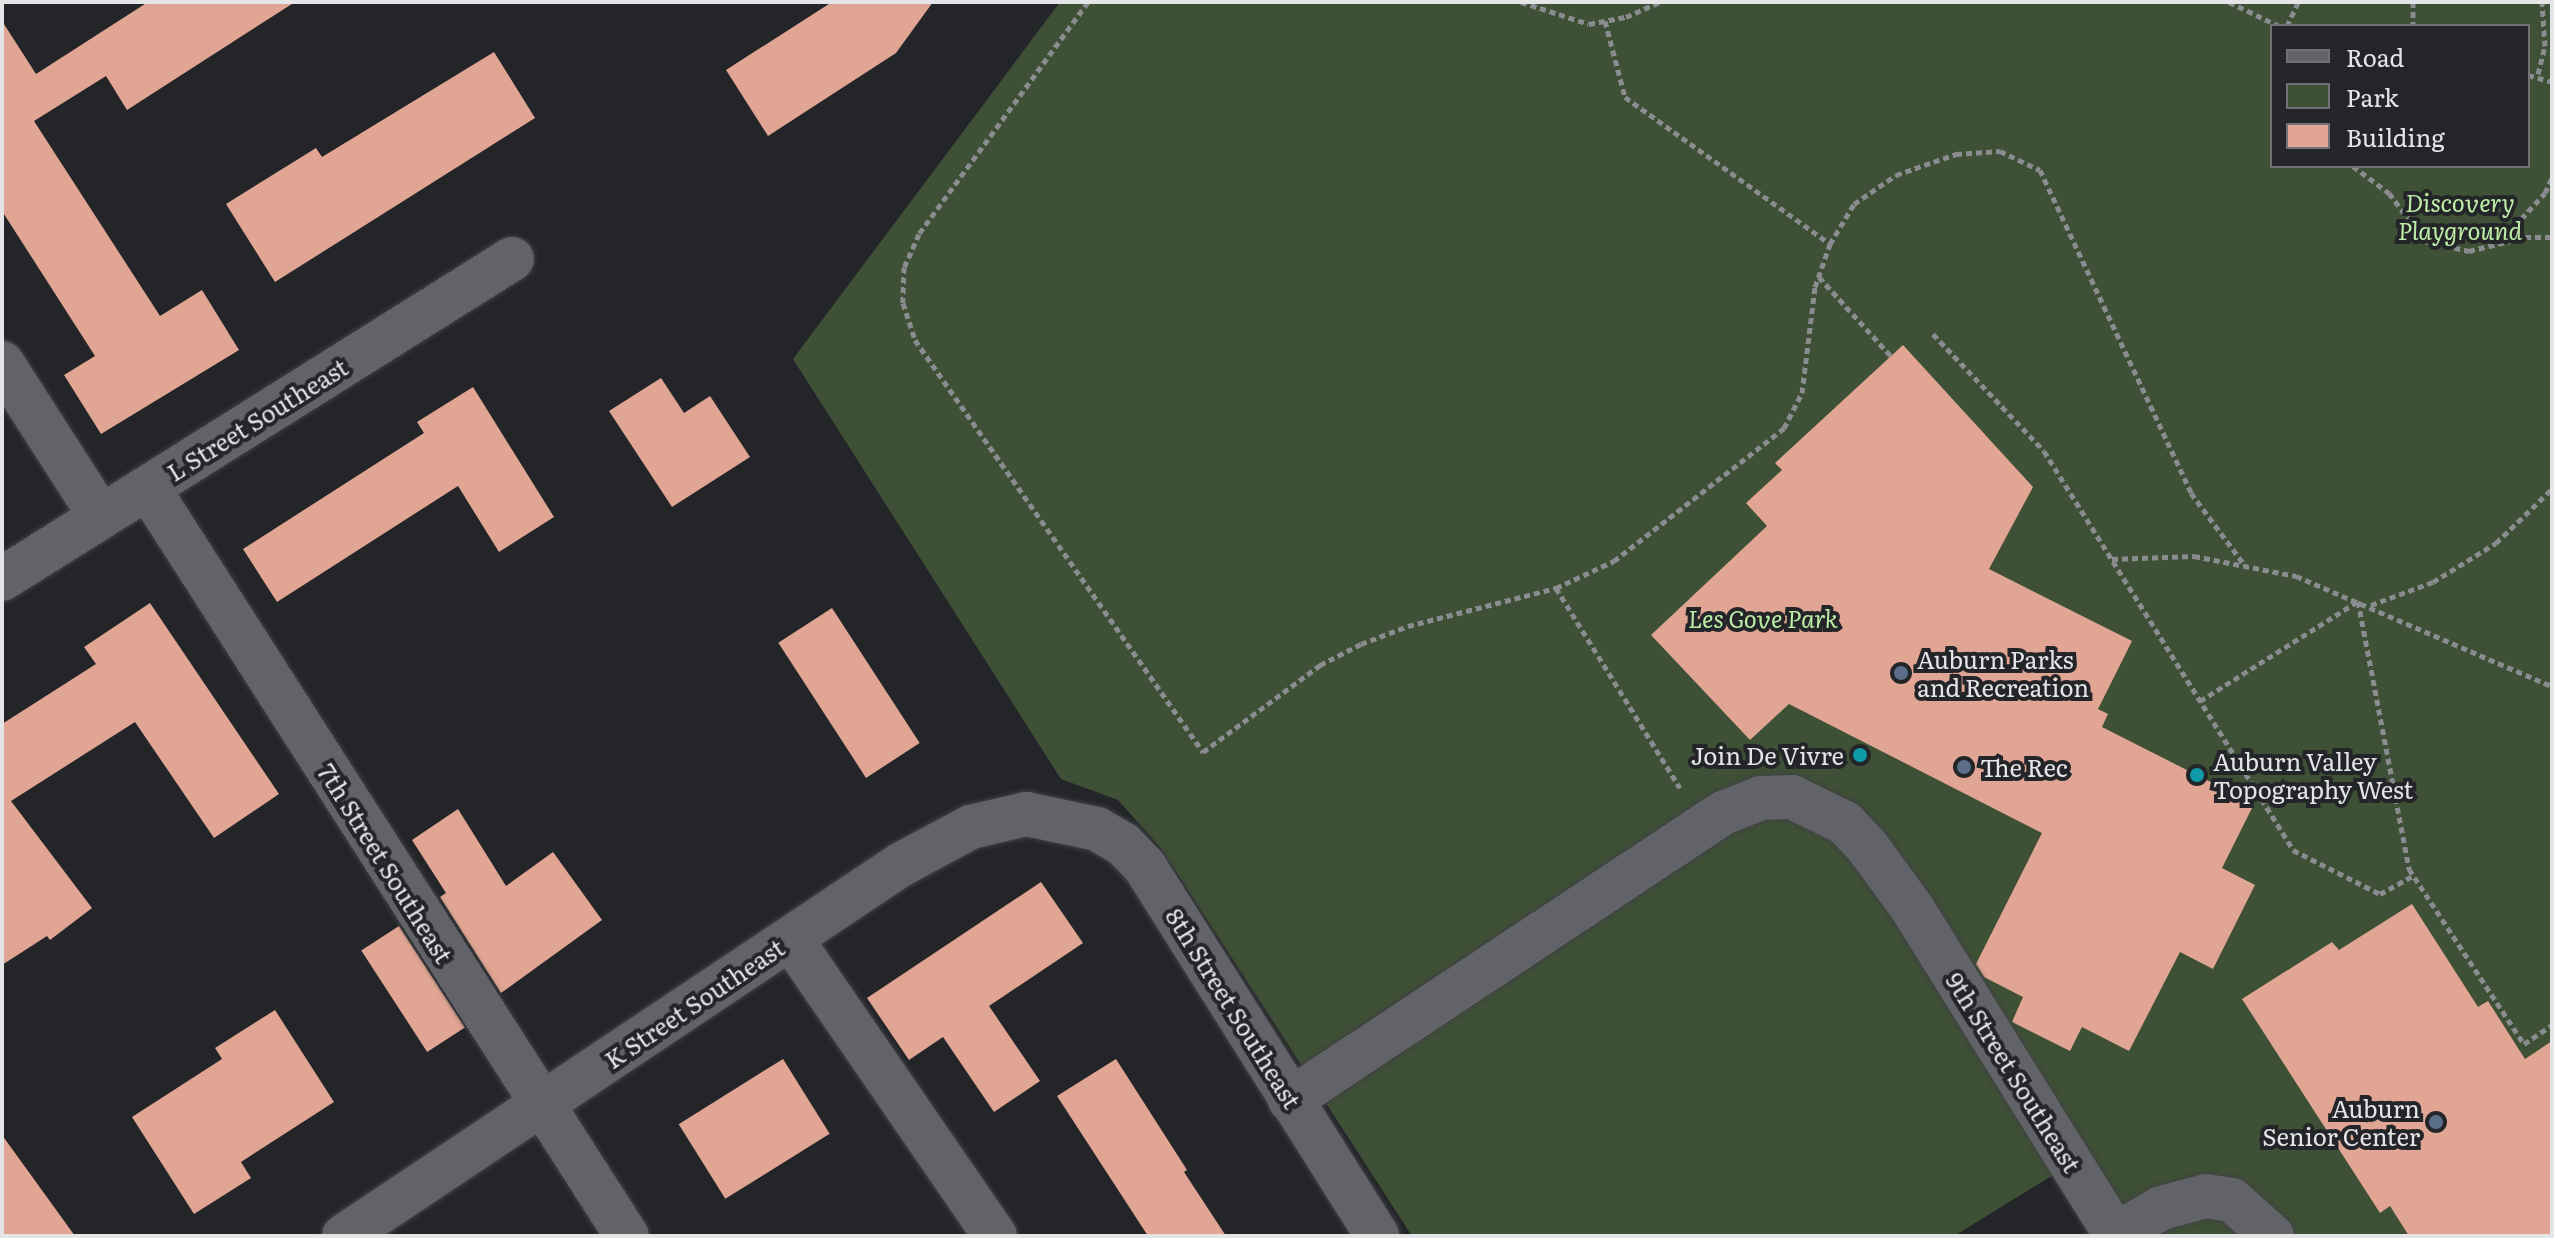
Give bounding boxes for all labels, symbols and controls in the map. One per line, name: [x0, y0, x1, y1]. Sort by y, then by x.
legend: [2270, 24, 2530, 168]
text: Road: [2346, 39, 2404, 74]
text: Park: [2346, 79, 2399, 114]
text: Building: [2346, 119, 2445, 154]
park label: Discovery Playground: [2398, 188, 2522, 244]
street label: L Street Southeast: [161, 352, 353, 486]
park label: Les Gove Park: [1688, 604, 1838, 632]
place label: Auburn Parks and Recreation: [1917, 645, 2089, 701]
marker: Auburn Parks and Recreation: [1892, 664, 1910, 682]
place label: Join De Vivre: [1691, 741, 1844, 769]
marker: Join De Vivre: [1851, 746, 1869, 764]
place label: Auburn Valley Topography West: [2213, 747, 2413, 803]
place label: The Rec: [1980, 753, 2068, 781]
street label: 7th Street Southeast: [313, 758, 459, 968]
marker: The Rec: [1955, 758, 1973, 776]
marker: Auburn Valley Topography West: [2188, 766, 2206, 784]
street label: 8th Street Southeast: [1161, 903, 1307, 1113]
street label: K Street Southeast: [599, 932, 789, 1074]
street label: 9th Street Southeast: [1941, 967, 2087, 1177]
place label: Auburn Senior Center: [2262, 1094, 2420, 1150]
marker: Auburn Senior Center: [2427, 1113, 2445, 1131]

